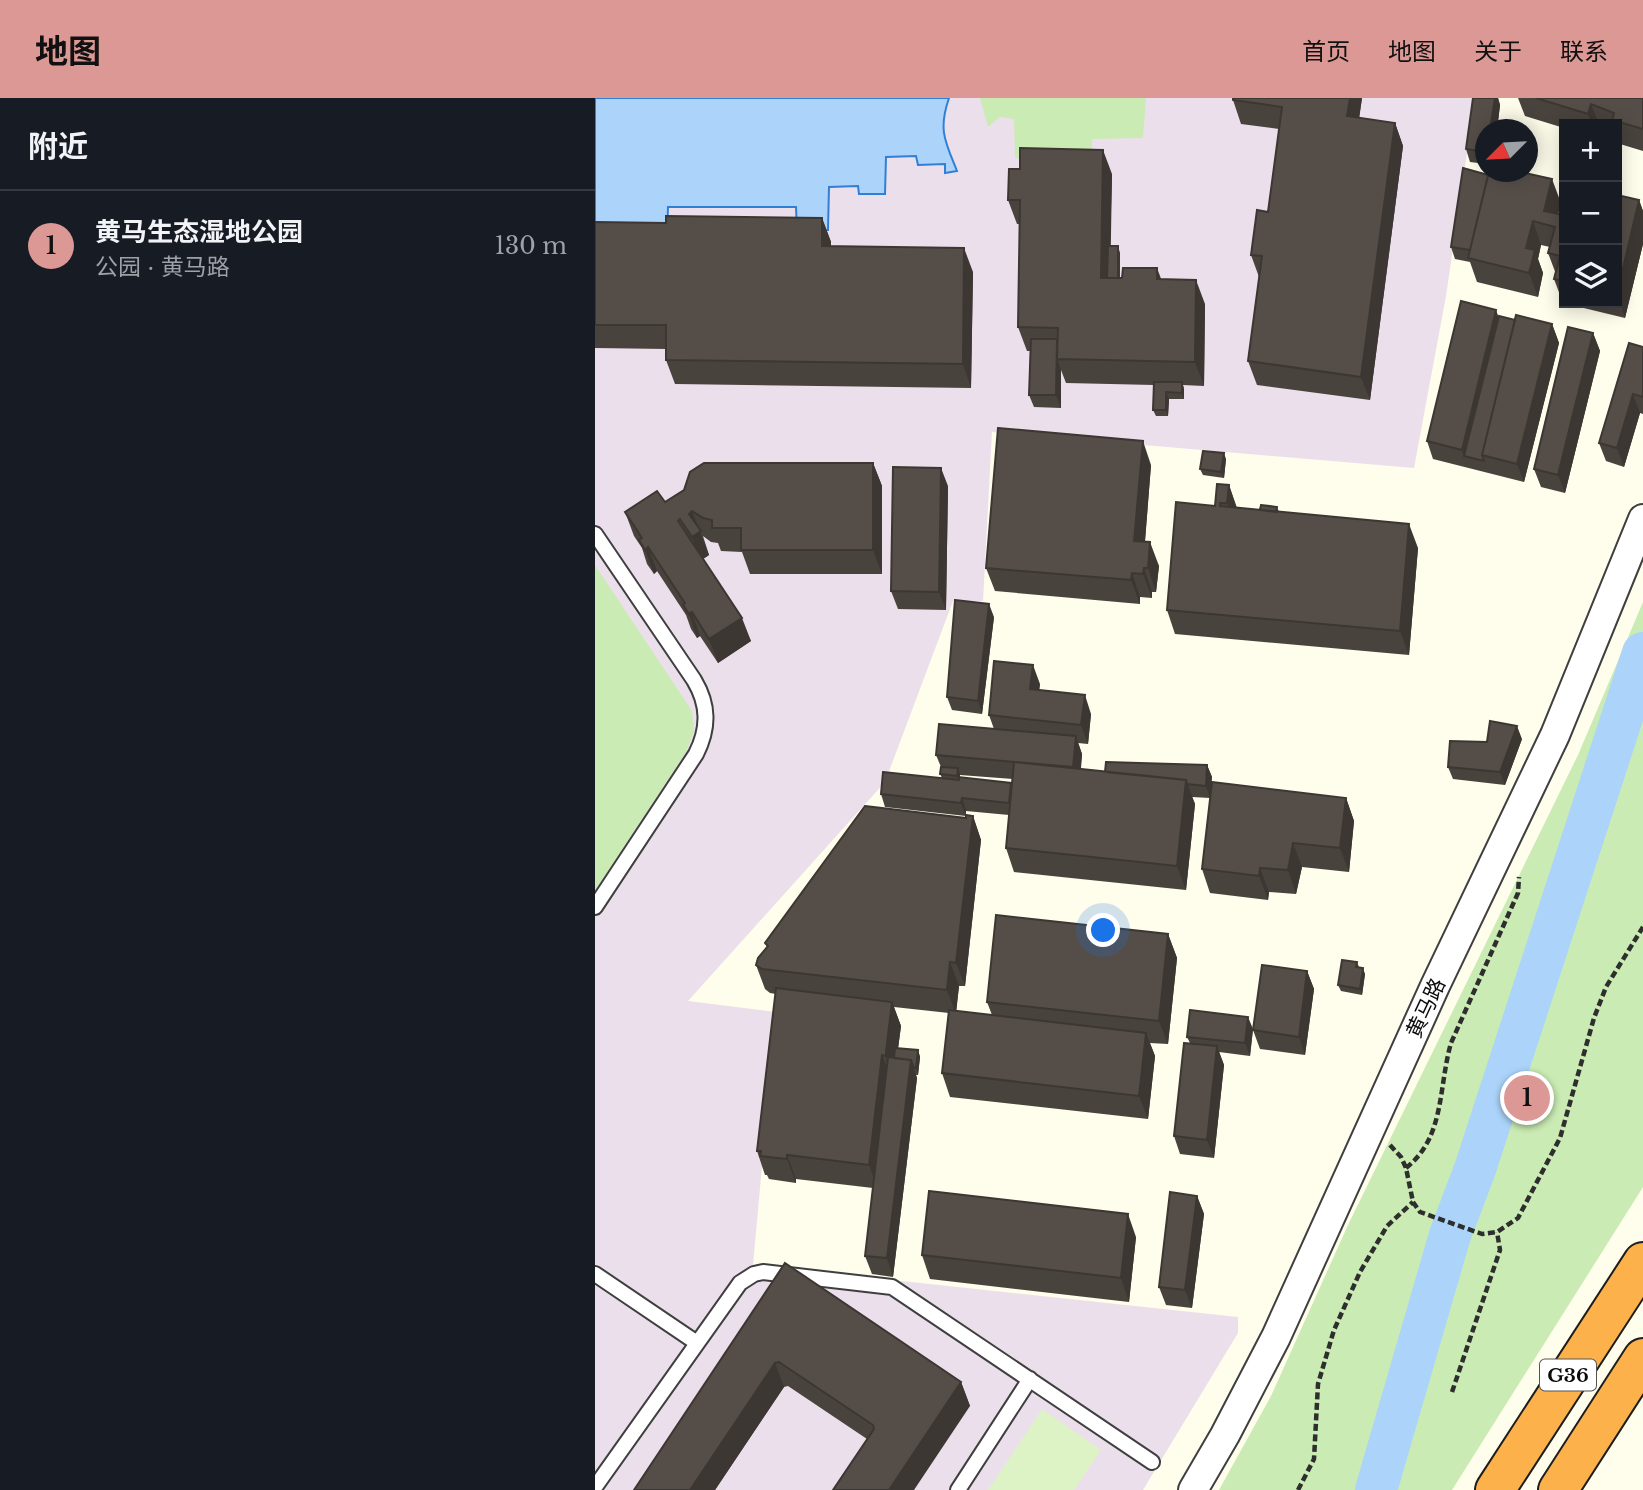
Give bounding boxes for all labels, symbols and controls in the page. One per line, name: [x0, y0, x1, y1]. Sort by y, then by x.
text: 地图: [35, 31, 101, 72]
text: 首页: [1302, 37, 1350, 66]
text: 地图: [1388, 37, 1436, 66]
text: 关于: [1474, 37, 1522, 66]
text: 联系: [1560, 37, 1608, 66]
north arrow: [1475, 119, 1538, 182]
map controls: [1559, 119, 1622, 308]
button: +: [1559, 119, 1622, 182]
text: 附近: [28, 128, 88, 165]
button: −: [1559, 182, 1622, 245]
text: 黄马生态湿地公园: [95, 216, 303, 248]
text: 1: [46, 232, 56, 260]
text: 130 m: [495, 232, 567, 260]
button: layers: [1559, 245, 1622, 308]
text: 公园 · 黄马路: [95, 253, 230, 281]
your location: [1086, 913, 1120, 947]
street label: 黄马路: [1401, 974, 1451, 1042]
pin: 1: [1504, 1072, 1550, 1124]
road number: G36: [1540, 1359, 1596, 1390]

